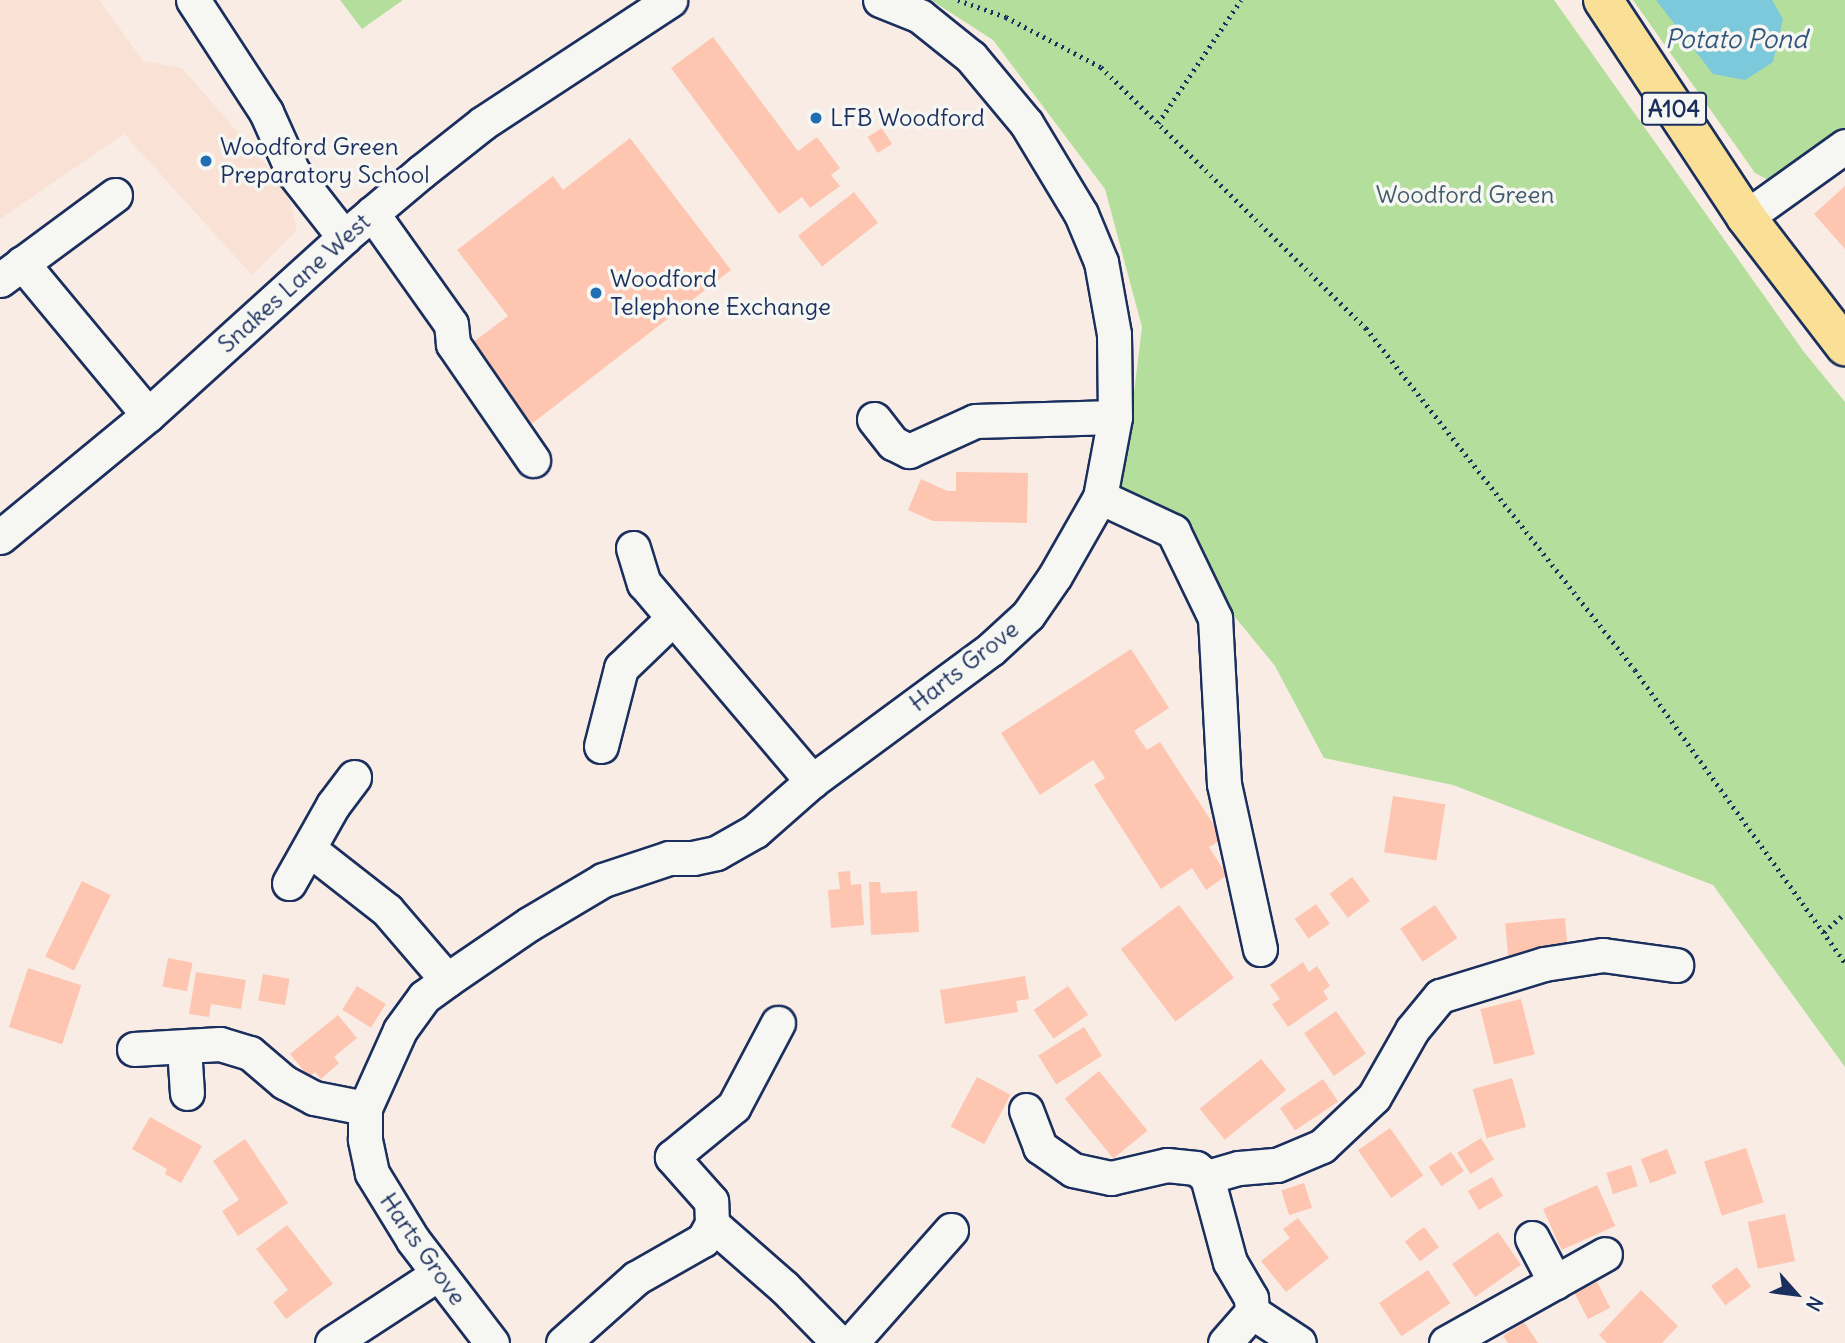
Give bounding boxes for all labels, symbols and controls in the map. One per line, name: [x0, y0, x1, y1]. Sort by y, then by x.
water label: Potato Pond: [1665, 23, 1807, 55]
road number: A104: [1641, 90, 1707, 128]
place label: LFB Woodford: [830, 104, 985, 132]
marker: LFB Woodford: [808, 110, 824, 126]
place label: Woodford Green Preparatory School: [220, 133, 430, 189]
marker: Woodford Green Preparatory School: [198, 153, 214, 169]
park label: Woodford Green: [1376, 181, 1554, 209]
street label: Snakes Lane West: [212, 207, 376, 359]
place label: Woodford Telephone Exchange: [610, 265, 831, 321]
marker: Woodford Telephone Exchange: [588, 285, 604, 301]
street label: Harts Grove: [904, 615, 1024, 717]
street label: Harts Grove: [374, 1187, 472, 1311]
north arrow: [1761, 1259, 1831, 1329]
text: N: [1801, 1292, 1828, 1315]

